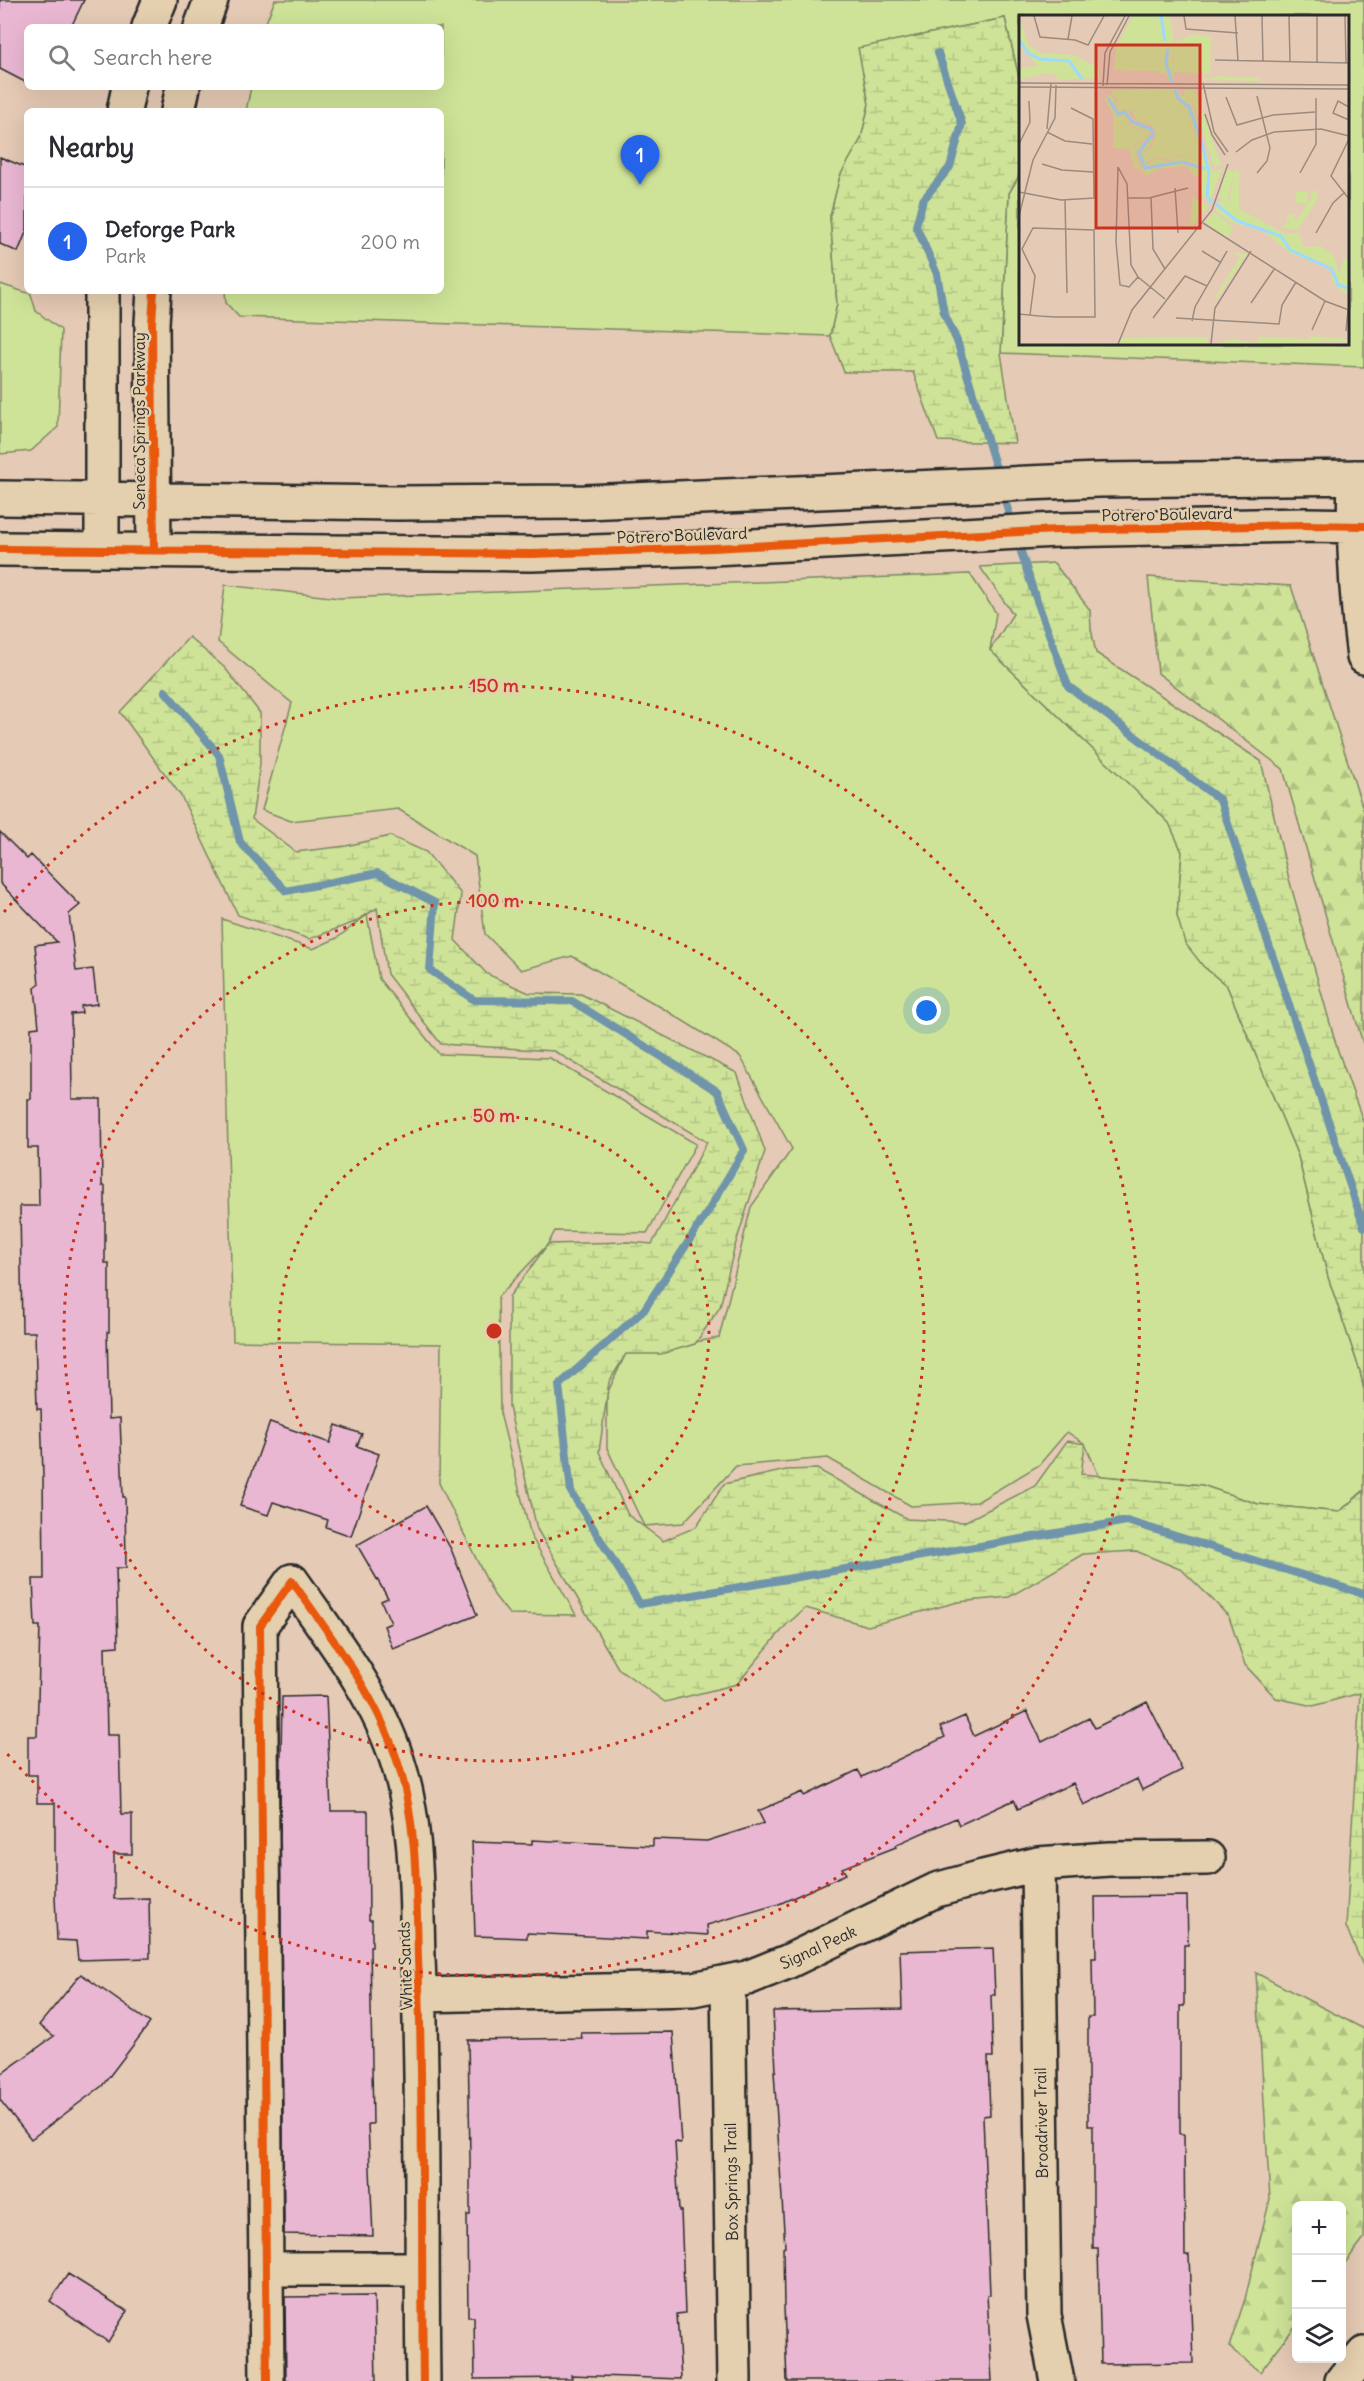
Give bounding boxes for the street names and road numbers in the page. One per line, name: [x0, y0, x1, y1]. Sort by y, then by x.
street label: Seneca Springs Parkway: [129, 332, 149, 510]
street label: Potrero Boulevard: [1101, 503, 1233, 525]
street label: Potrero Boulevard: [616, 523, 748, 547]
street label: White Sands: [393, 1921, 417, 2011]
street label: Signal Peak: [777, 1921, 859, 1973]
street label: Broadriver Trail: [1030, 2067, 1052, 2179]
street label: Box Springs Trail: [720, 2123, 742, 2241]

